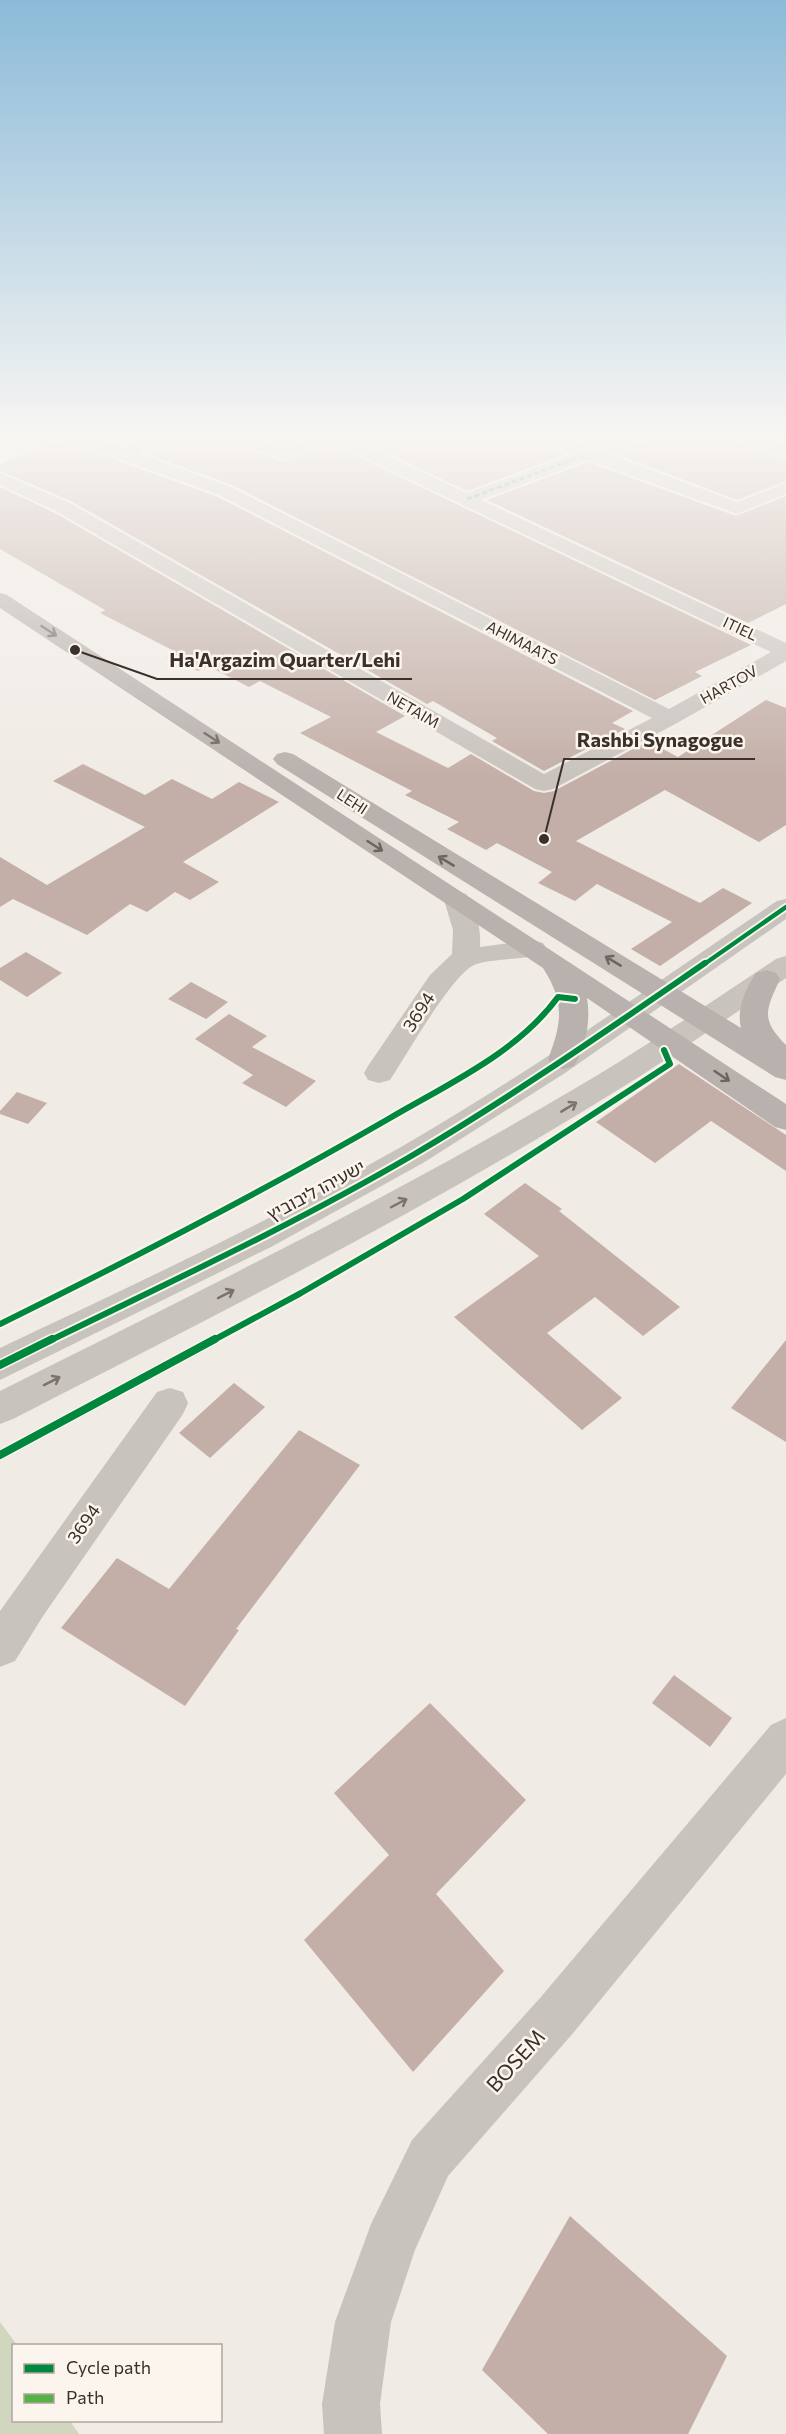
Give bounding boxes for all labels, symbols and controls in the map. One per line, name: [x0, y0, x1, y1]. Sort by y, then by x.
street label: ITIEL: [721, 612, 761, 644]
street label: AHIMAATS: [484, 616, 561, 668]
one-way arrow: [40, 625, 57, 637]
callout: Ha'Argazim Quarter/Lehi: [157, 641, 412, 679]
text: Ha'Argazim Quarter/Lehi: [169, 647, 401, 671]
street label: HARTOV: [697, 661, 760, 707]
street label: NETAIM: [384, 687, 443, 731]
callout: Rashbi Synagogue: [564, 721, 755, 759]
text: Rashbi Synagogue: [577, 727, 743, 751]
one-way arrow: [203, 733, 220, 745]
street label: LEHI: [334, 785, 371, 818]
one-way arrow: [366, 840, 383, 852]
one-way arrow: [438, 855, 455, 867]
one-way arrow: [605, 955, 622, 967]
street label: 3694: [397, 987, 439, 1035]
one-way arrow: [713, 1070, 730, 1082]
one-way arrow: [560, 1100, 577, 1112]
street label: ישעיהו ליבוביץ: [262, 1155, 369, 1225]
one-way arrow: [390, 1197, 407, 1209]
one-way arrow: [217, 1287, 235, 1299]
one-way arrow: [43, 1375, 61, 1387]
street label: 3694: [62, 1499, 105, 1547]
street label: BOSEM: [480, 2024, 549, 2096]
legend: [12, 2344, 222, 2422]
text: Cycle path: [66, 2356, 151, 2378]
text: Path: [66, 2386, 104, 2408]

